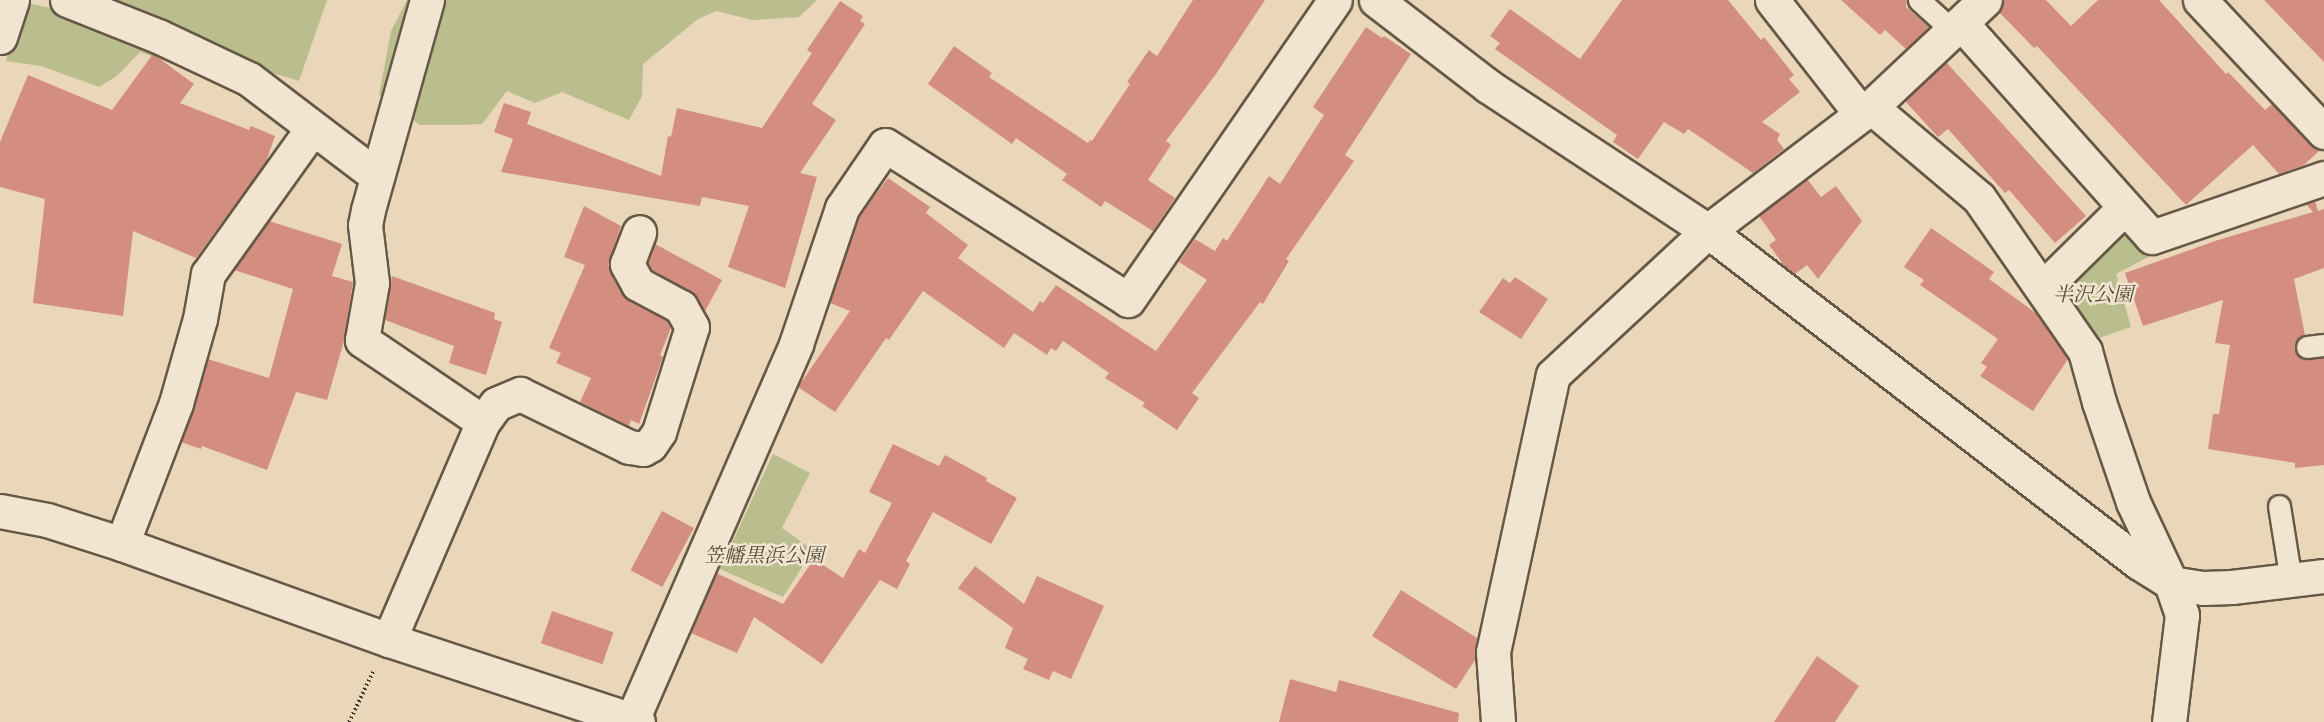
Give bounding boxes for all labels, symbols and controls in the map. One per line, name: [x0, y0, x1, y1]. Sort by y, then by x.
park label: 半沢公園: [2053, 281, 2133, 305]
park label: 笠幡黒浜公園: [704, 542, 824, 566]

